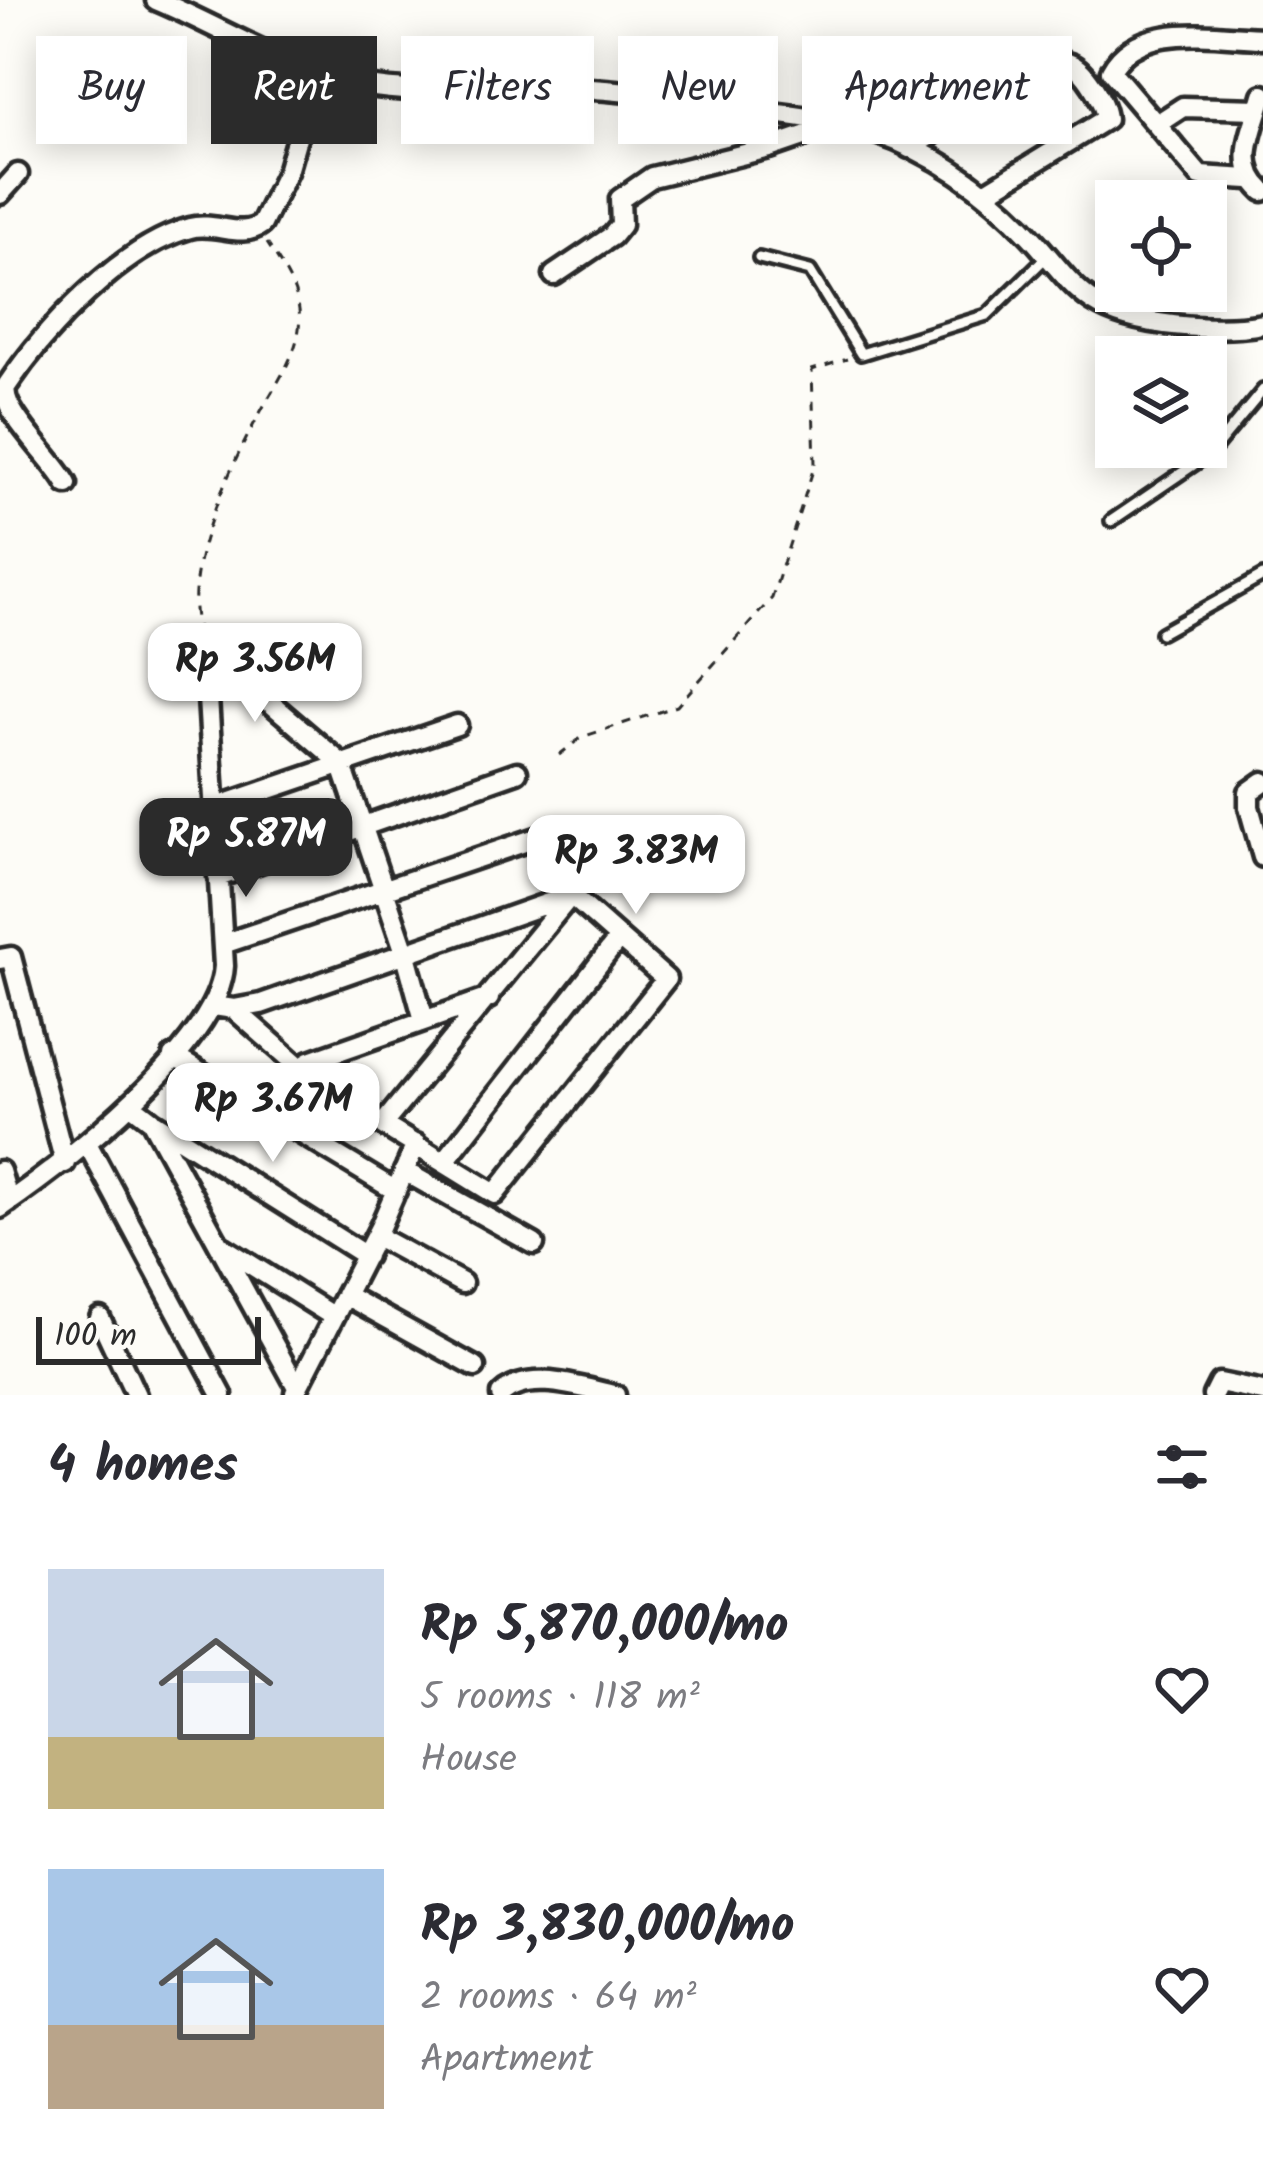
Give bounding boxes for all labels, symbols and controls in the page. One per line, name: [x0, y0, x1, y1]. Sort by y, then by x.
chip: Buy: [36, 36, 187, 144]
chip: Rent: [211, 36, 377, 144]
chip: Filters: [401, 36, 594, 144]
chip: New: [618, 36, 778, 144]
chip: Apartment: [802, 36, 1072, 144]
map controls: [1095, 180, 1227, 468]
button: locate: [1095, 180, 1227, 312]
button: layers: [1095, 336, 1227, 468]
pin: Rp 3.56M: [131, 623, 379, 725]
text: Rp 3.56M: [175, 631, 335, 693]
pin: Rp 5.87M: [122, 798, 370, 900]
text: Rp 5.87M: [166, 806, 326, 868]
pin: Rp 3.83M: [512, 815, 760, 917]
text: Rp 3.83M: [554, 823, 718, 885]
pin: Rp 3.67M: [149, 1063, 397, 1165]
text: Rp 3.67M: [193, 1071, 353, 1133]
scale bar: [36, 1311, 261, 1364]
text: 100 m: [54, 1311, 137, 1364]
text: 4 homes: [48, 1427, 238, 1508]
icon: filters: [1149, 1434, 1215, 1500]
text: Rp 5,870,000/mo: [420, 1587, 788, 1668]
icon: home: [144, 1617, 288, 1761]
icon: heart: [1149, 1656, 1215, 1722]
text: 5 rooms · 118 m²: [420, 1668, 700, 1730]
text: House: [420, 1730, 517, 1792]
text: Rp 3,830,000/mo: [420, 1887, 794, 1968]
icon: home: [144, 1917, 288, 2061]
icon: heart: [1149, 1956, 1215, 2022]
text: 2 rooms · 64 m²: [420, 1968, 697, 2030]
text: Apartment: [420, 2030, 593, 2092]

